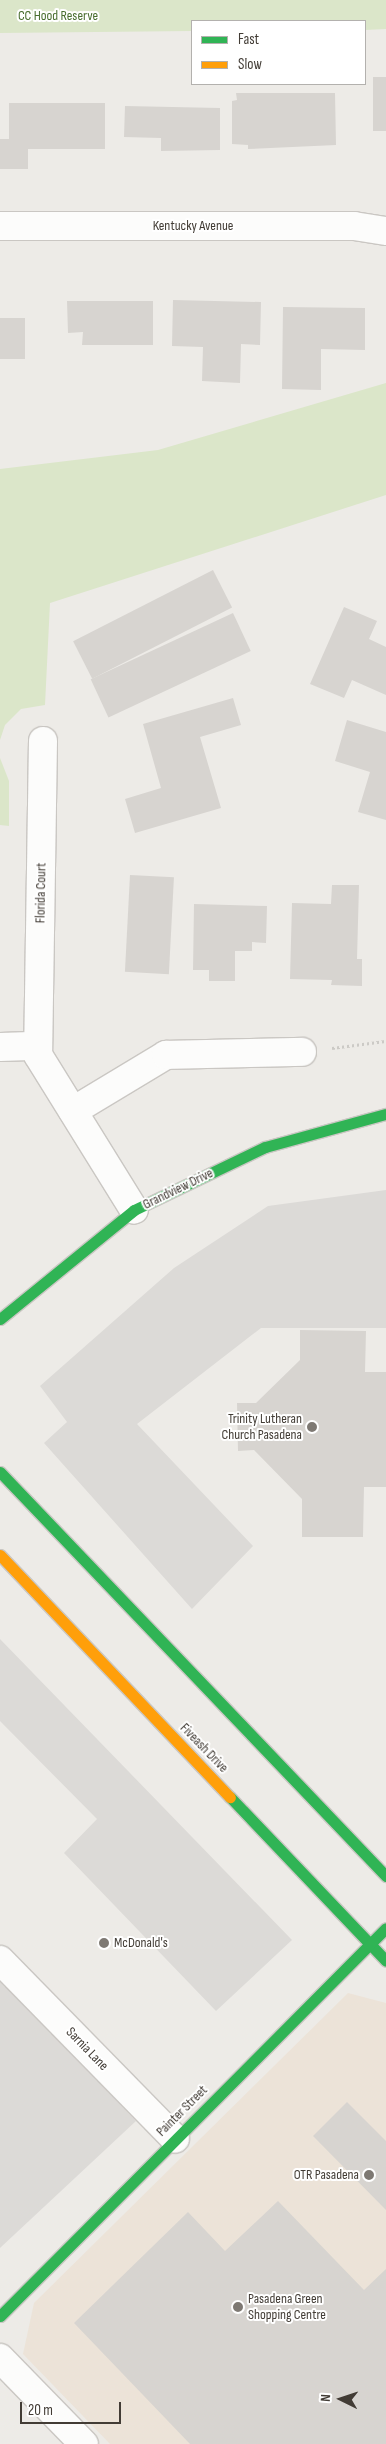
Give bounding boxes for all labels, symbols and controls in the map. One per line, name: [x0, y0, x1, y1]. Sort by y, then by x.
park label: CC Hood Reserve: [18, 8, 98, 24]
legend: [191, 20, 366, 85]
text: Fast: [238, 30, 259, 49]
text: Slow: [238, 55, 262, 74]
street label: Kentucky Avenue: [153, 218, 233, 234]
street label: Florida Court: [32, 863, 50, 923]
street label: Grandview Drive: [140, 1165, 216, 1213]
place label: Trinity Lutheran Church Pasadena: [221, 1411, 302, 1444]
marker: Trinity Lutheran Church Pasadena: [306, 1421, 318, 1433]
street label: Fiveash Drive: [176, 1720, 232, 1776]
place label: McDonald's: [114, 1935, 168, 1951]
marker: McDonald's: [98, 1937, 110, 1949]
street label: Sarnia Lane: [62, 2024, 112, 2074]
street label: Painter Street: [153, 2082, 211, 2140]
place label: OTR Pasadena: [294, 2167, 359, 2183]
marker: OTR Pasadena: [363, 2169, 375, 2181]
place label: Pasadena Green Shopping Centre: [248, 2291, 326, 2324]
marker: Pasadena Green Shopping Centre: [232, 2301, 244, 2313]
north arrow: [316, 2374, 366, 2424]
scale bar: [22, 2392, 124, 2424]
text: N: [317, 2394, 334, 2402]
text: 20 m: [28, 2401, 53, 2420]

